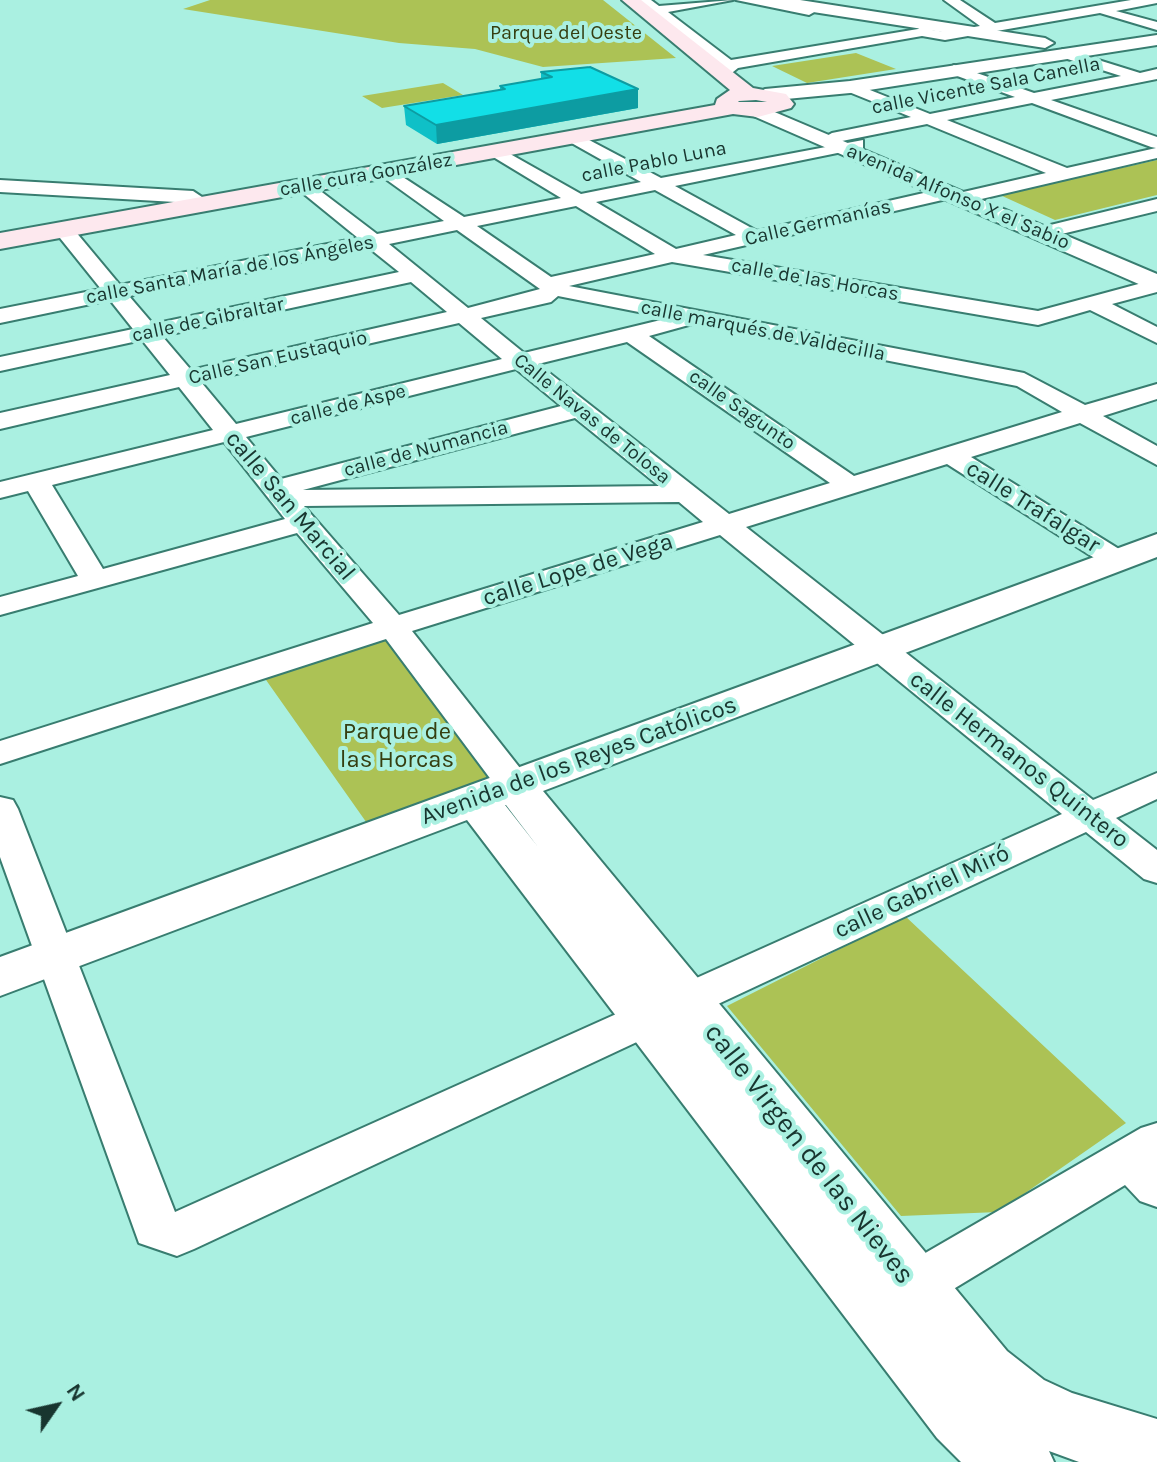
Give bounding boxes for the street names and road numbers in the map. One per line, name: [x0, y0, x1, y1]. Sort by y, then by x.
street label: calle Vicente Sala Canella: [870, 52, 1102, 120]
street label: calle Pablo Luna: [579, 136, 729, 188]
street label: avenida Alfonso X el Sabio: [843, 139, 1073, 255]
street label: calle cura González: [278, 148, 454, 202]
street label: Calle Germanías: [743, 195, 893, 251]
street label: calle Santa María de los Ángeles: [84, 230, 376, 310]
street label: calle de las Horcas: [729, 253, 901, 307]
street label: calle de Gibraltar: [130, 292, 286, 348]
street label: calle marqués de Valdecilla: [639, 296, 887, 366]
street label: Calle San Eustaquio: [186, 326, 370, 390]
street label: Calle Navas de Tolosa: [509, 348, 675, 490]
street label: calle Sagunto: [684, 364, 800, 456]
street label: calle de Aspe: [288, 379, 408, 431]
street label: calle de Numancia: [341, 416, 511, 482]
street label: calle San Marcial: [219, 425, 361, 587]
street label: calle Trafalgar: [961, 454, 1105, 560]
street label: calle Lope de Vega: [479, 527, 677, 613]
street label: calle Hermanos Quintero: [904, 665, 1134, 855]
street label: Avenida de los Reyes Católicos: [417, 690, 741, 832]
street label: calle Gabriel Miró: [830, 839, 1014, 945]
street label: calle Virgen de las Nieves: [697, 1017, 921, 1291]

